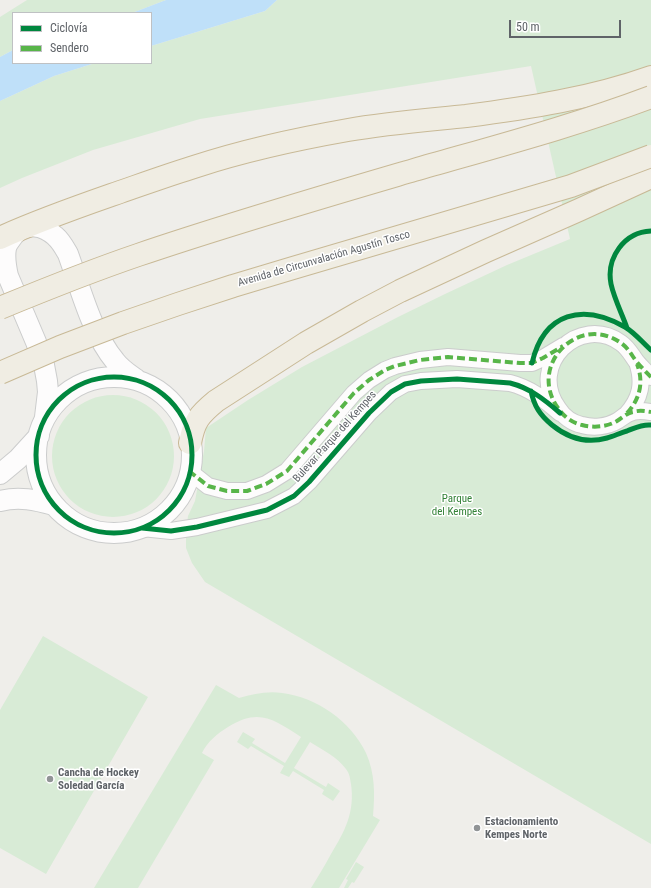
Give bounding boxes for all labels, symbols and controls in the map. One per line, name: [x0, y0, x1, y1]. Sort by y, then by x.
legend: [12, 12, 152, 64]
scale bar: [511, 12, 623, 38]
text: 50 m: [516, 20, 540, 34]
text: Ciclovía: [50, 21, 88, 35]
text: Sendero: [50, 41, 89, 55]
street label: Avenida de Circunvalación Agustín Tosco: [236, 228, 412, 290]
street label: Bulevar Parque del Kempes: [291, 389, 379, 485]
park label: Parque del Kempes: [432, 492, 482, 518]
place label: Cancha de Hockey Soledad García: [58, 766, 139, 792]
marker: Cancha de Hockey Soledad García: [45, 774, 55, 784]
place label: Estacionamiento Kempes Norte: [485, 815, 558, 841]
marker: Estacionamiento Kempes Norte: [472, 823, 482, 833]

